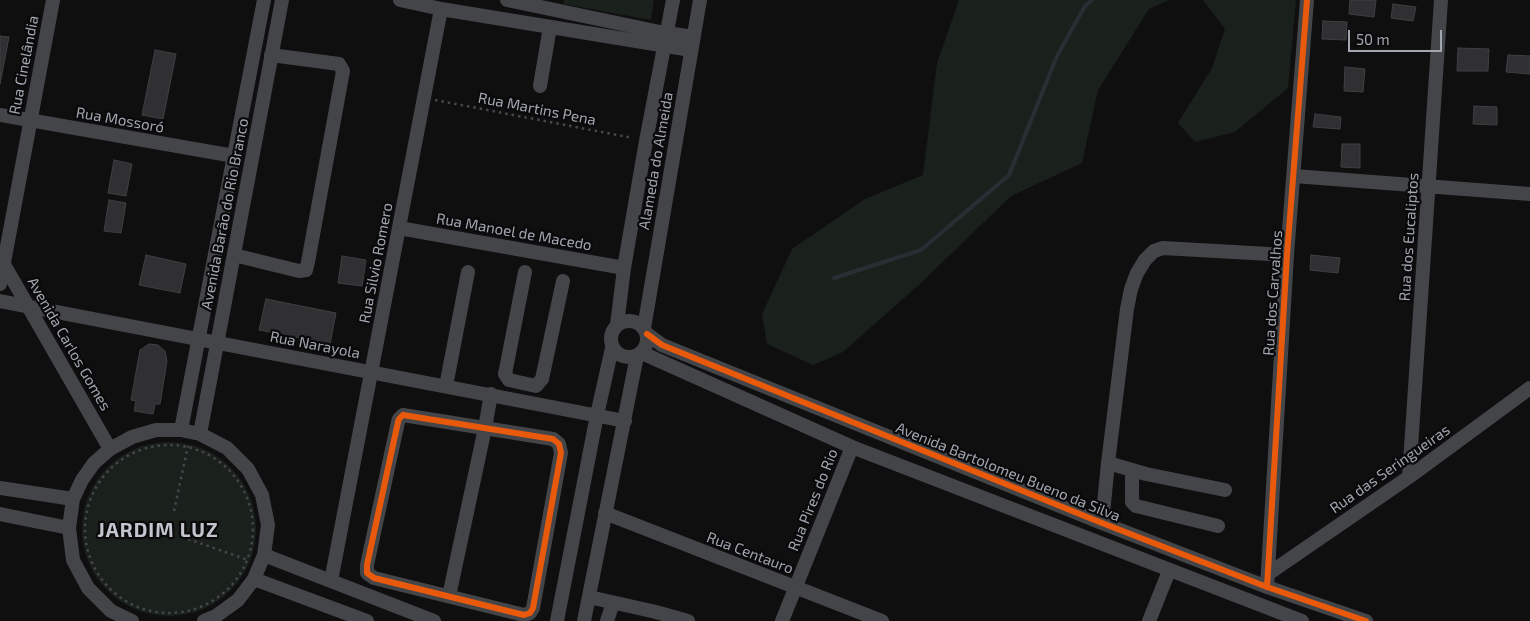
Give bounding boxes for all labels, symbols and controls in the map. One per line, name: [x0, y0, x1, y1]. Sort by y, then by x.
street label: Rua Cinelândia: [6, 14, 42, 116]
scale bar: [1350, 20, 1444, 52]
text: 50 m: [1356, 30, 1390, 48]
street label: Rua Martins Pena: [477, 89, 597, 129]
street label: Alameda do Almeida: [635, 91, 677, 231]
street label: Rua Mossoró: [75, 103, 165, 137]
street label: Avenida Barão do Rio Branco: [198, 117, 252, 311]
street label: Rua dos Eucaliptos: [1396, 172, 1422, 302]
street label: Rua Silvio Romero: [355, 201, 397, 325]
street label: Rua Manoel de Macedo: [435, 209, 593, 255]
street label: Rua dos Carvalhos: [1260, 230, 1286, 356]
street label: Avenida Carlos Gomes: [23, 274, 115, 414]
street label: Rua Narayola: [268, 327, 362, 363]
street label: Avenida Bartolomeu Bueno da Silva: [893, 419, 1123, 525]
street label: Rua das Seringueiras: [1326, 421, 1454, 517]
street label: Rua Pires do Rio: [784, 446, 842, 554]
district label: JARDIM LUZ: [96, 518, 220, 542]
street label: Rua Centauro: [704, 528, 796, 578]

